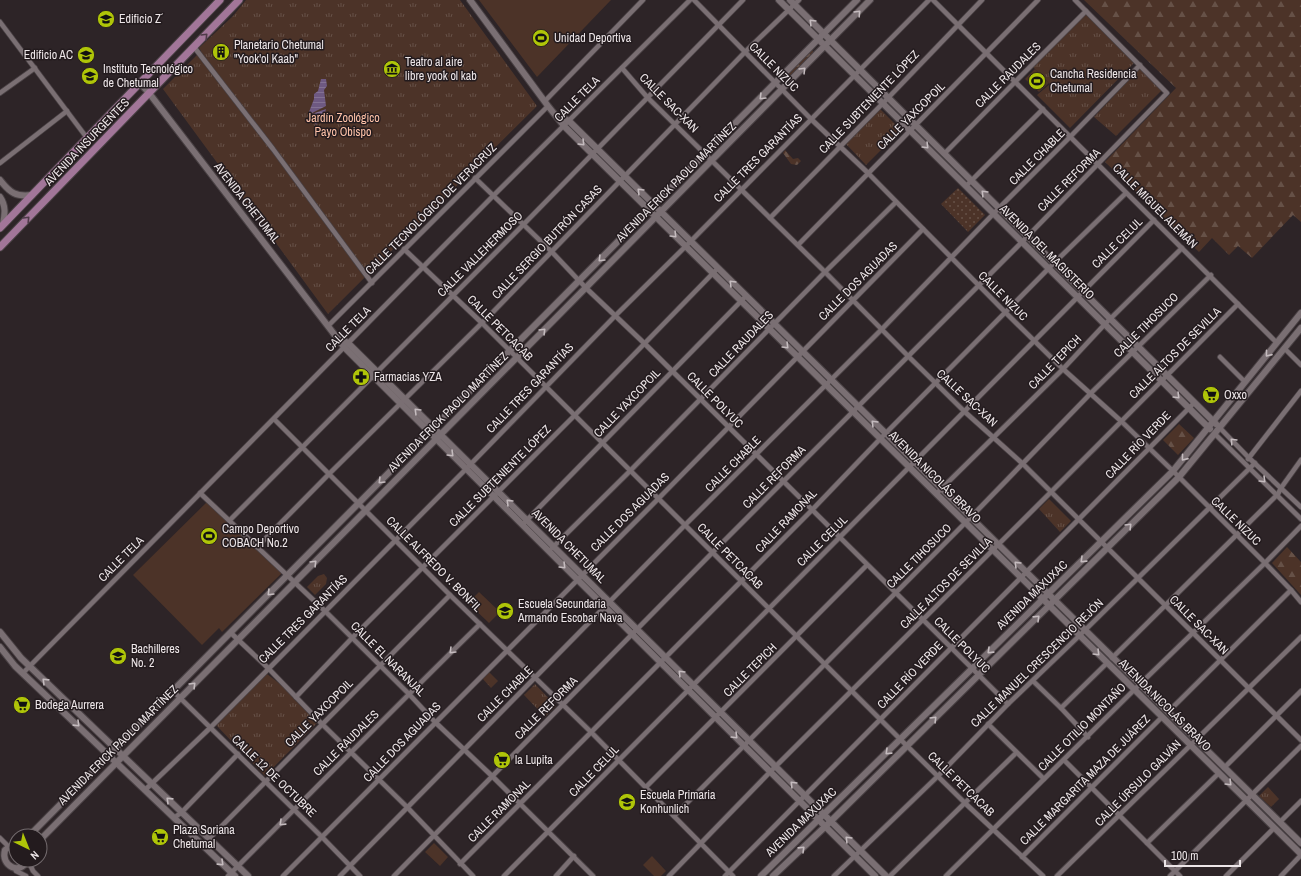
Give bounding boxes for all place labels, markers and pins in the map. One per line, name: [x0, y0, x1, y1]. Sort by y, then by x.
school or university icon: Edificio Z´: [96, 9, 116, 29]
place label: Edificio Z´: [119, 11, 164, 27]
sports icon: Unidad Deportiva: [531, 28, 551, 48]
place label: Unidad Deportiva: [554, 30, 632, 46]
place label: Planetario Chetumal "Yook'ol Kaab": [234, 37, 324, 67]
building icon: Planetario Chetumal "Yook'ol Kaab": [211, 42, 231, 62]
school or university icon: Edificio AC: [76, 45, 96, 65]
place label: Edificio AC: [24, 47, 73, 63]
place label: Teatro al aire libre yoo´k ol kab: [405, 54, 477, 84]
museum icon: Teatro al aire libre yoo´k ol kab: [382, 59, 402, 79]
place label: Instituto Tecnológico de Chetumal: [103, 61, 193, 91]
school or university icon: Instituto Tecnológico de Chetumal: [80, 66, 100, 86]
place label: Cancha Residencia Chetumal: [1050, 66, 1137, 96]
sports icon: Cancha Residencia Chetumal: [1027, 71, 1047, 91]
pharmacy icon: Farmacias YZA: [351, 367, 371, 387]
place label: Farmacias YZA: [374, 369, 442, 385]
supermarket icon: Oxxo: [1201, 385, 1221, 405]
place label: Oxxo: [1224, 387, 1247, 403]
place label: Campo Deportivo COBACH No.2: [222, 521, 299, 551]
sports icon: Campo Deportivo COBACH No.2: [199, 526, 219, 546]
place label: Escuela Secundaria Armando Escobar Nava: [517, 596, 623, 626]
school or university icon: Escuela Secundaria Armando Escobar Nava: [495, 601, 515, 621]
place label: Bachilleres No. 2: [131, 641, 180, 671]
school or university icon: Bachilleres No. 2: [108, 646, 128, 666]
supermarket icon: Bodega Aurrera: [12, 695, 32, 715]
place label: Bodega Aurrera: [35, 697, 104, 713]
supermarket icon: la Lupita: [492, 750, 512, 770]
place label: la Lupita: [515, 752, 553, 768]
place label: Escuela Primaria Konhunlich: [640, 787, 716, 817]
school or university icon: Escuela Primaria Konhunlich: [617, 792, 637, 812]
place label: Plaza Soriana Chetumal: [173, 822, 235, 852]
supermarket icon: Plaza Soriana Chetumal: [150, 827, 170, 847]

